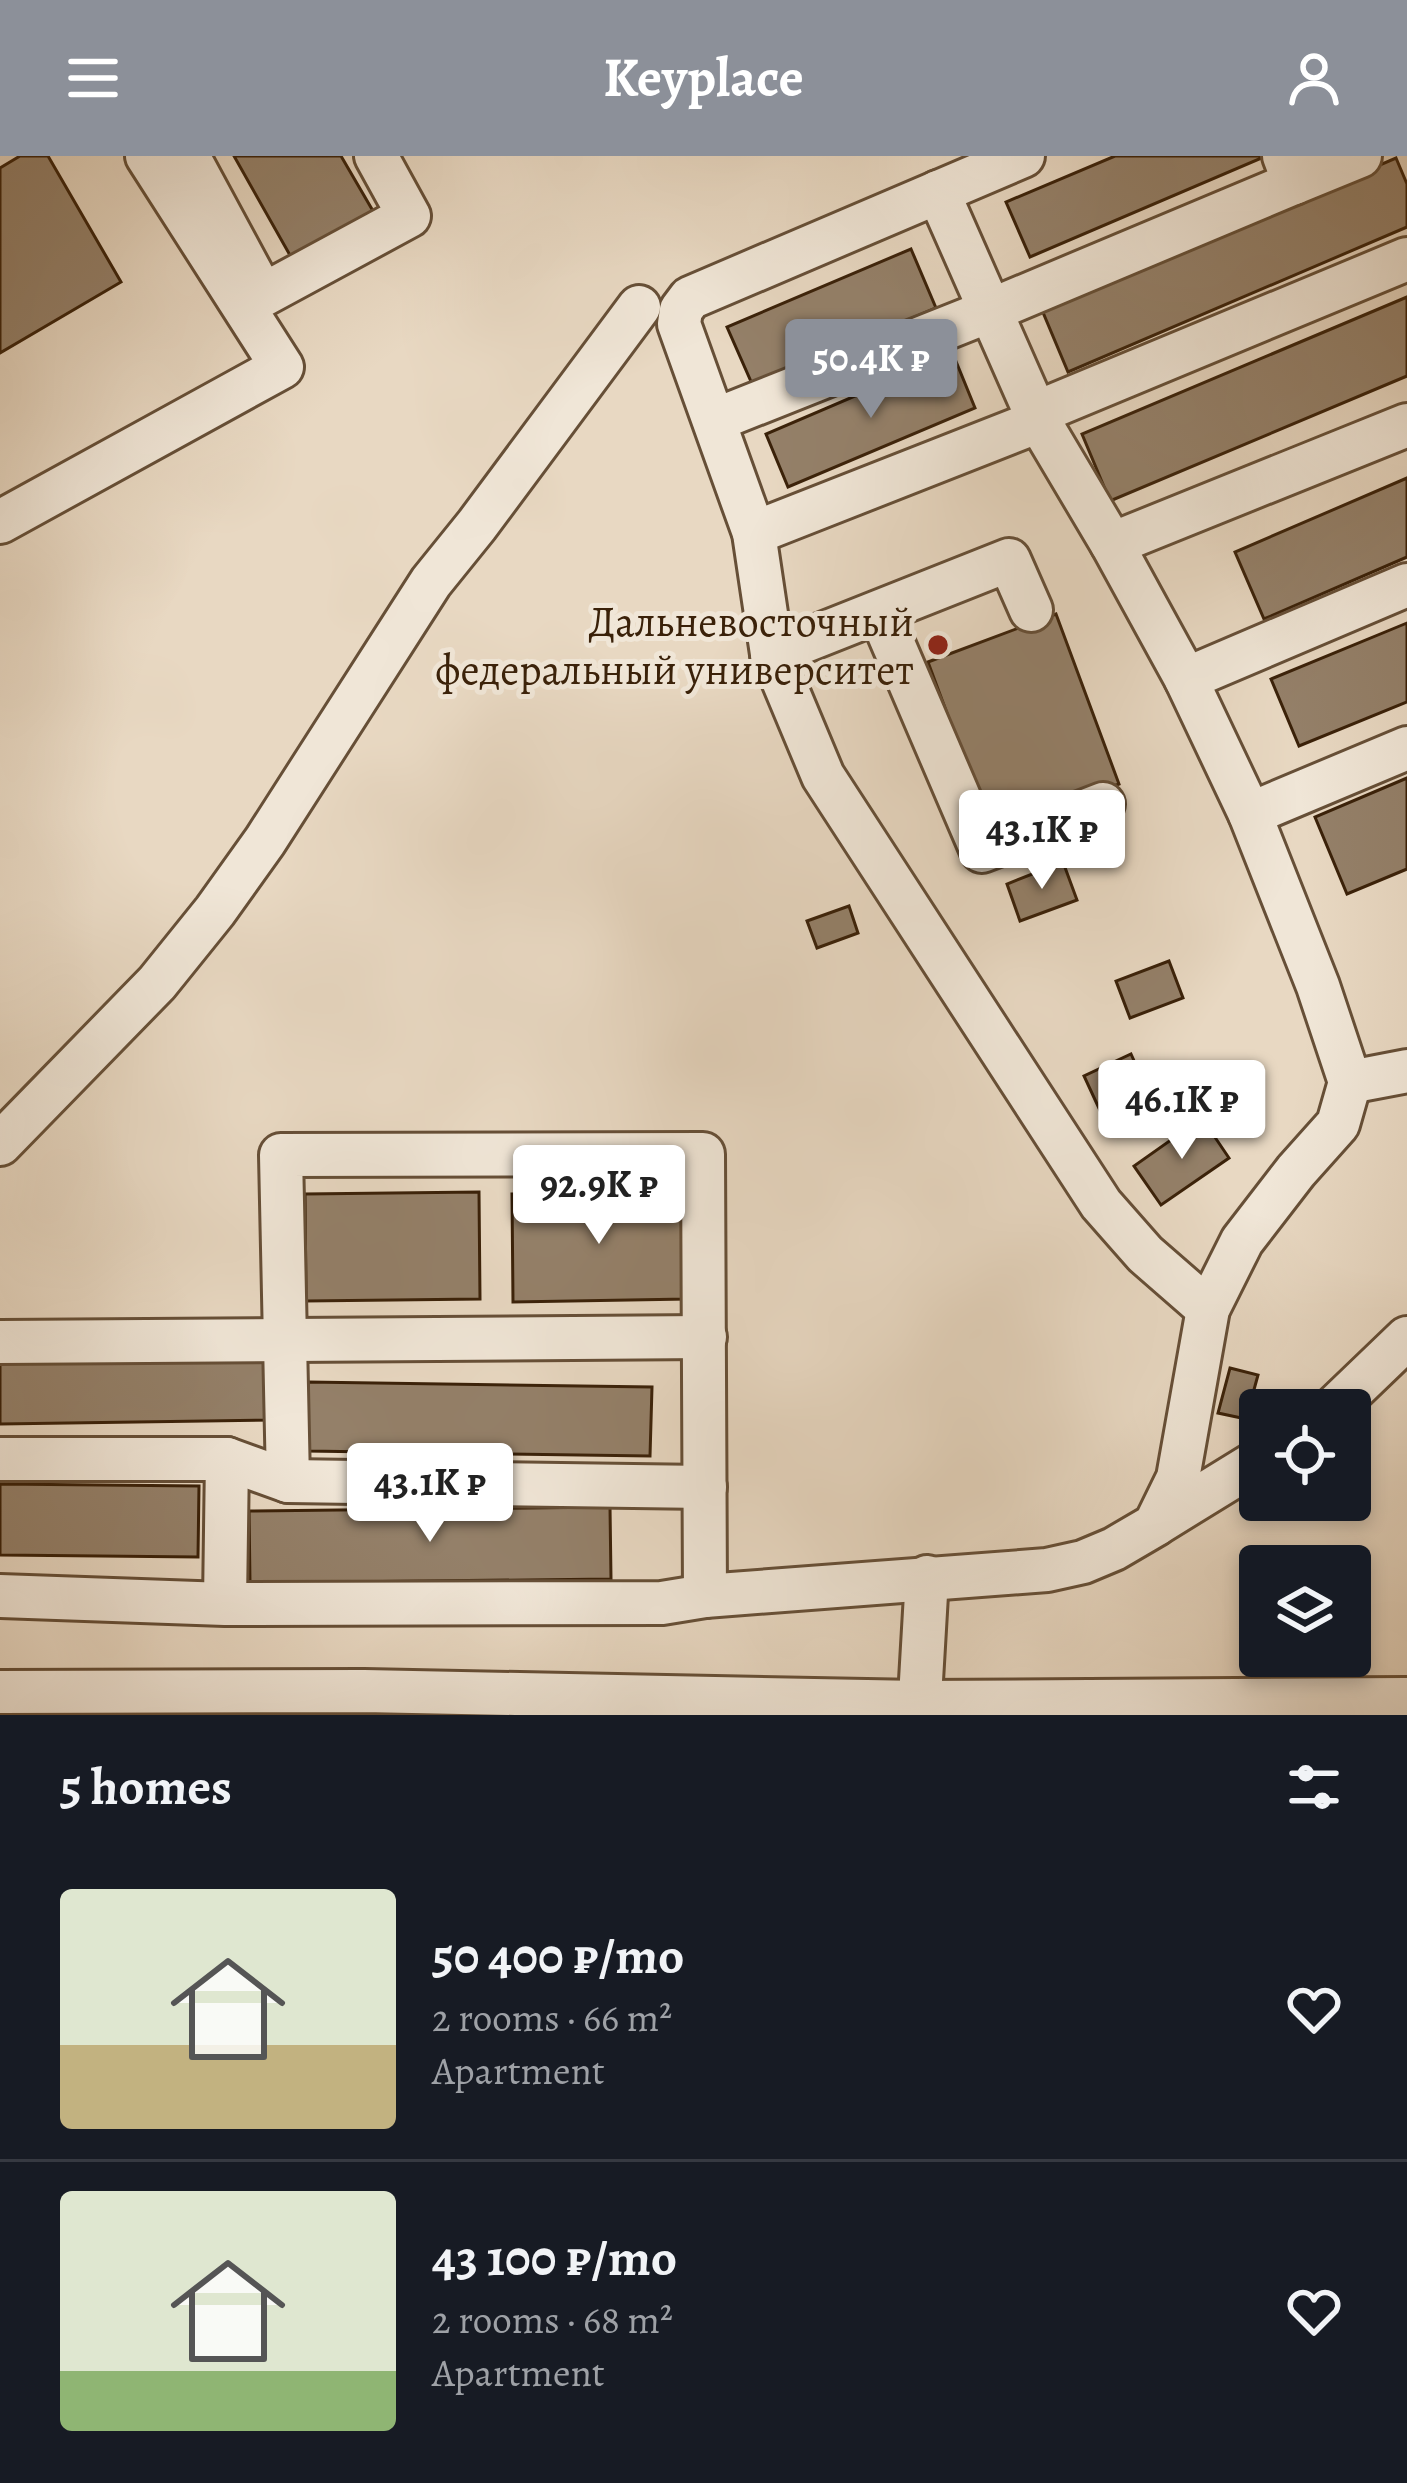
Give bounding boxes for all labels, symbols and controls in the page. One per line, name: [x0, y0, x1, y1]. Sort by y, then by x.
text: Keyplace: [603, 41, 804, 115]
icon: menu: [60, 45, 126, 111]
icon: person: [1281, 45, 1347, 111]
pin: 50.4K ₽: [760, 319, 982, 421]
text: 50.4K ₽: [812, 331, 930, 384]
place label: Дальневосточный федеральный университет: [435, 593, 914, 698]
marker: Дальневосточный федеральный университет: [925, 632, 951, 658]
pin: 43.1K ₽: [931, 790, 1153, 892]
text: 43.1K ₽: [986, 802, 1098, 855]
pin: 46.1K ₽: [1071, 1060, 1293, 1162]
text: 46.1K ₽: [1125, 1072, 1239, 1125]
pin: 92.9K ₽: [488, 1145, 710, 1247]
text: 92.9K ₽: [540, 1157, 658, 1210]
map controls: [1239, 1389, 1371, 1677]
button: locate: [1239, 1389, 1371, 1521]
pin: 43.1K ₽: [319, 1443, 541, 1545]
text: 43.1K ₽: [374, 1455, 486, 1508]
button: layers: [1239, 1545, 1371, 1677]
text: 5 homes: [60, 1752, 232, 1822]
icon: filters: [1281, 1754, 1347, 1820]
text: 50 400 ₽/mo: [432, 1921, 684, 1991]
icon: home: [156, 1937, 300, 2081]
icon: heart: [1281, 1976, 1347, 2042]
text: 2 rooms · 66 m²: [432, 1991, 672, 2044]
text: Apartment: [432, 2044, 605, 2097]
text: 43 100 ₽/mo: [432, 2223, 677, 2293]
icon: home: [156, 2239, 300, 2383]
icon: heart: [1281, 2278, 1347, 2344]
text: 2 rooms · 68 m²: [432, 2293, 673, 2346]
text: Apartment: [432, 2346, 605, 2399]

